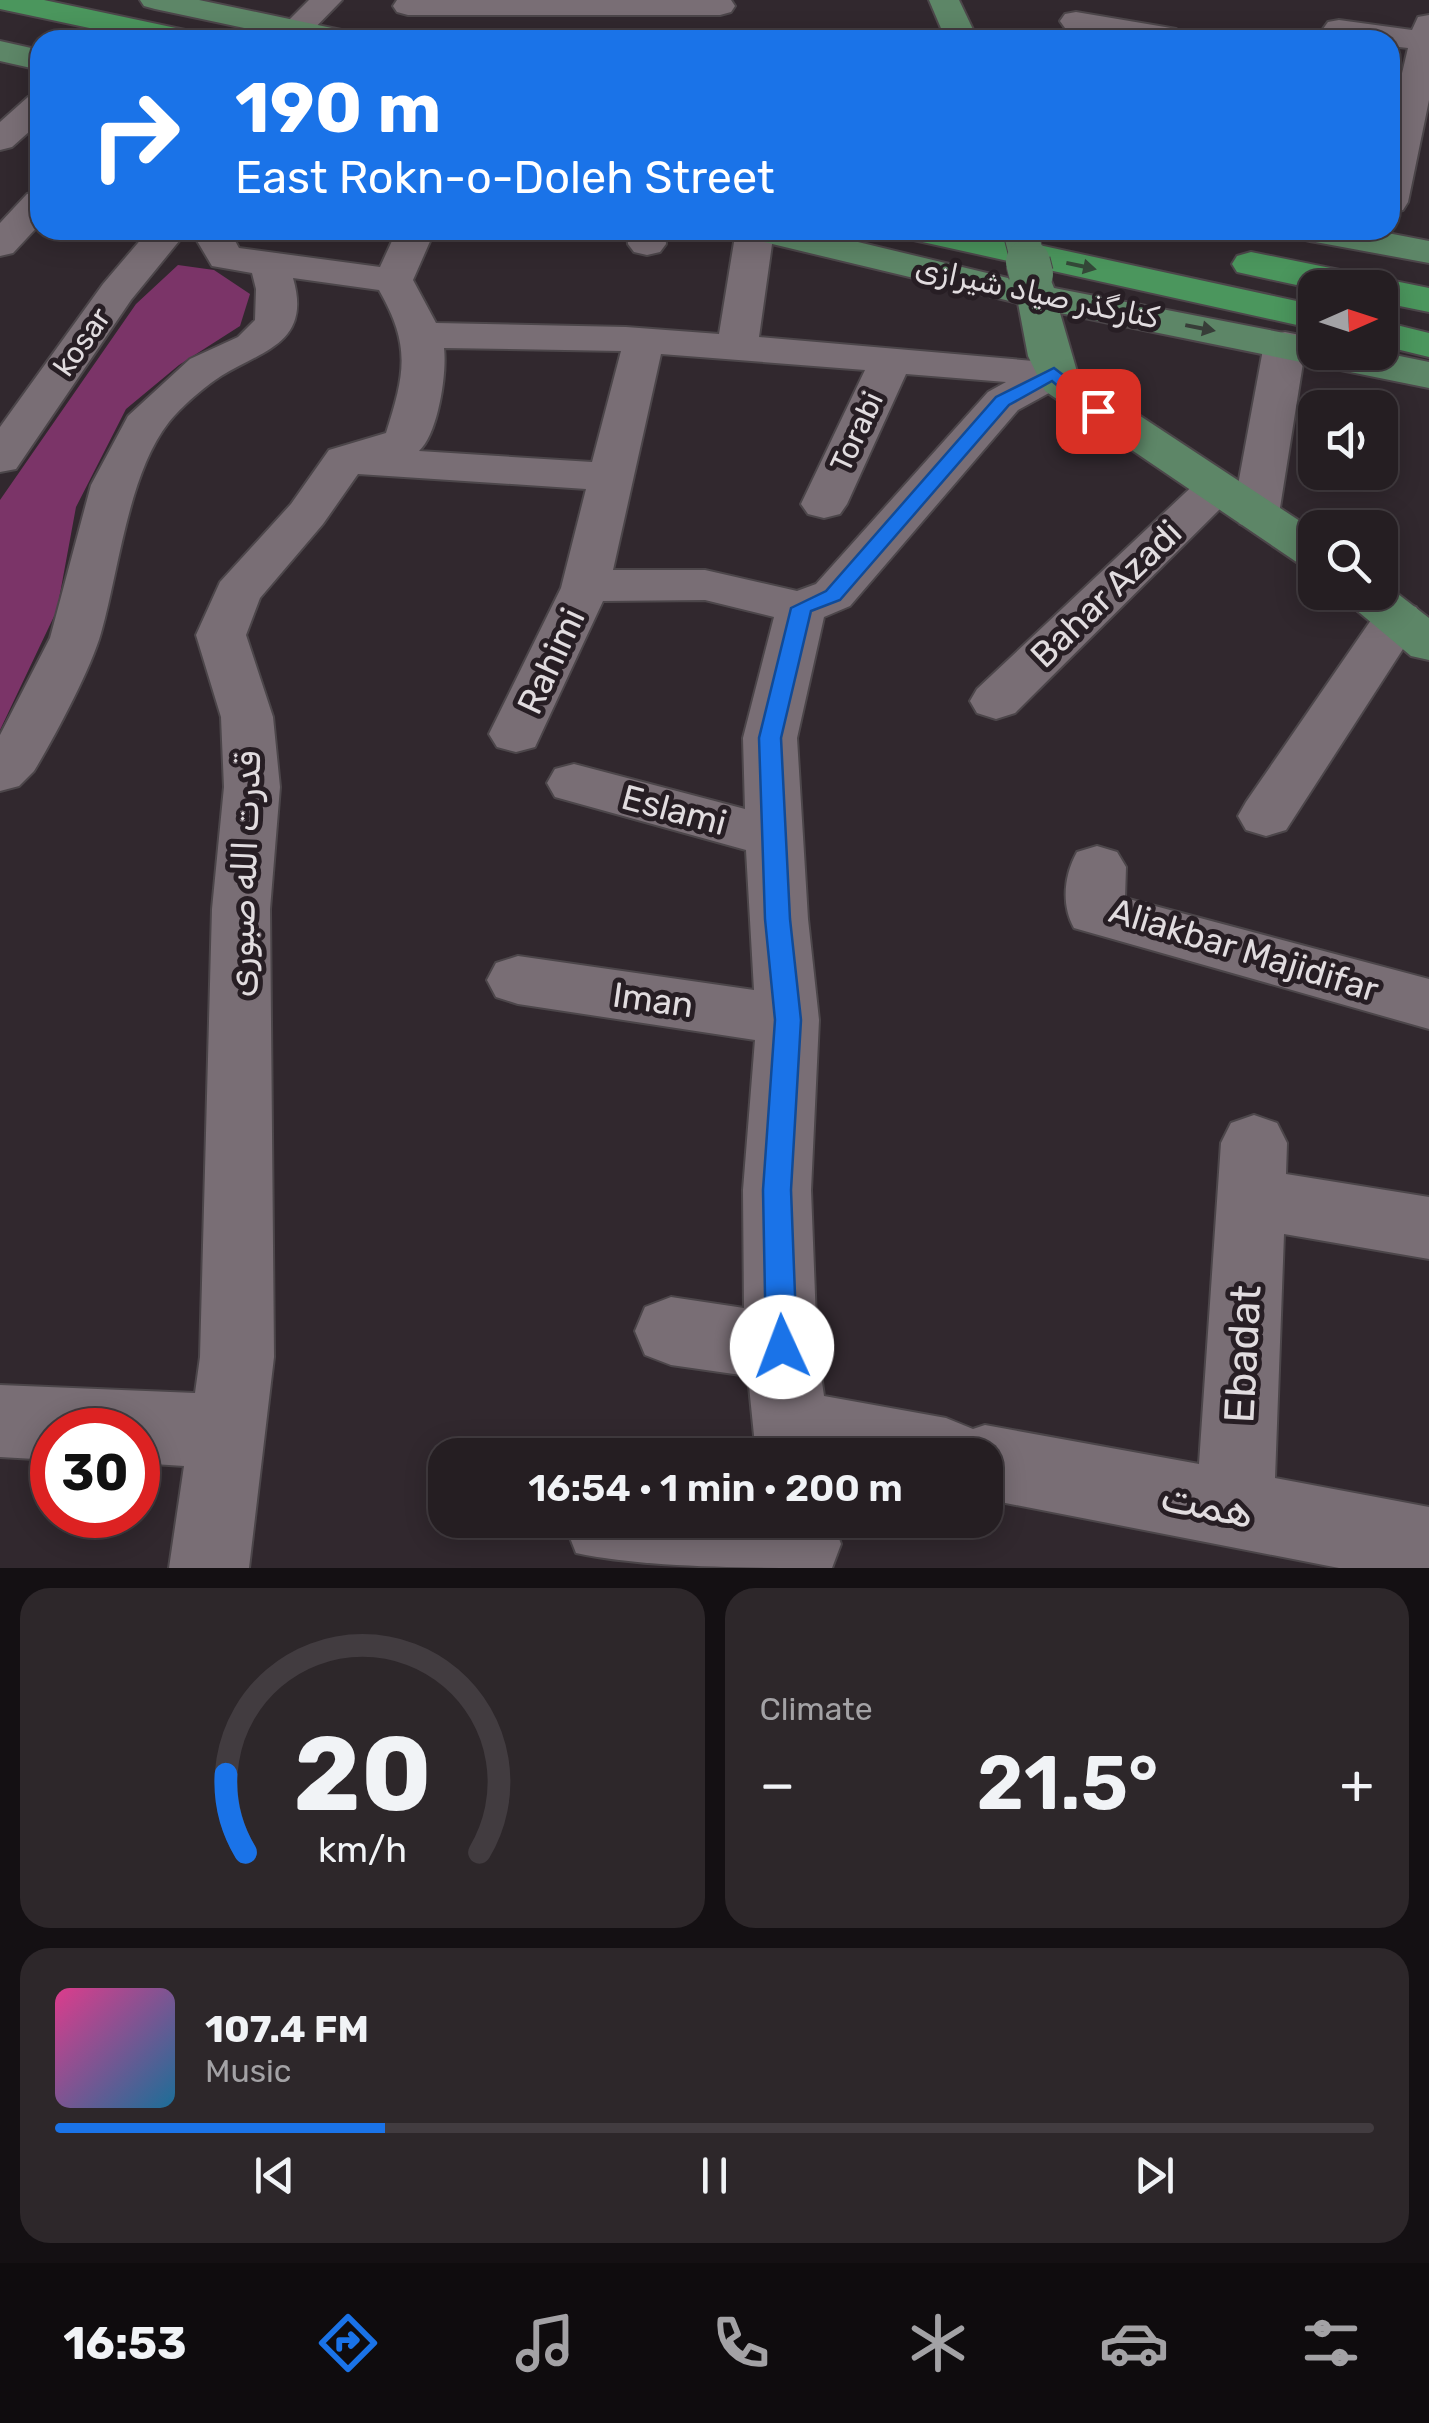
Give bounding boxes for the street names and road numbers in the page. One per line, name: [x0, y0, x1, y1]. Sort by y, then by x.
street label: کنارگذر صیاد شیرازی: [912, 250, 1162, 336]
street label: kosar: [46, 300, 119, 383]
street label: Torabi: [823, 386, 891, 478]
street label: Bahar Azadi: [1022, 512, 1190, 676]
street label: Rahimi: [508, 602, 594, 720]
street label: قدرت الله صبوری: [219, 750, 269, 998]
street label: Eslami: [617, 776, 731, 844]
street label: Aliakbar Majidifar: [1104, 889, 1384, 1011]
street label: Iman: [610, 974, 696, 1026]
street label: Ebadat: [1214, 1284, 1272, 1424]
street label: همت: [1157, 1472, 1257, 1538]

